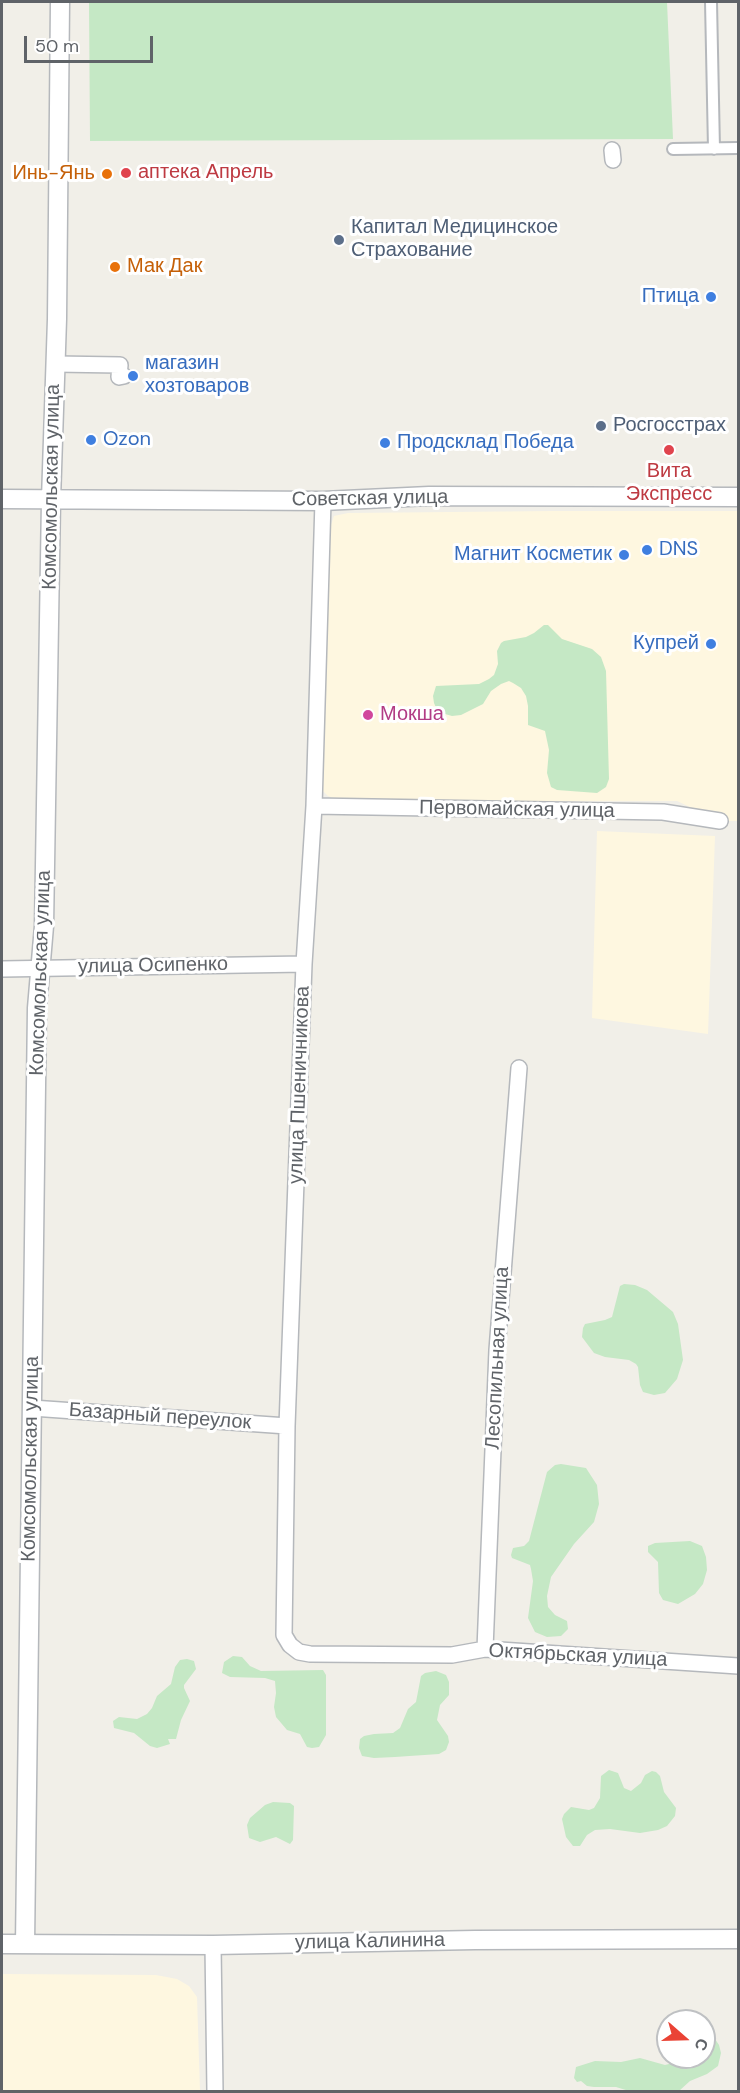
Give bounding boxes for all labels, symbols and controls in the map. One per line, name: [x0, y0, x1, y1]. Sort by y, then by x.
scale bar: [27, 24, 156, 62]
text: 50 m: [35, 34, 79, 58]
place label: аптека Апрель: [138, 161, 273, 185]
place label: Инь-Янь: [12, 162, 95, 186]
marker: аптека Апрель: [119, 166, 133, 180]
marker: Инь-Янь: [100, 167, 114, 181]
place label: Капитал Медицинское Страхование: [351, 216, 558, 263]
marker: Капитал Медицинское Страхование: [332, 233, 346, 247]
place label: Мак Дак: [127, 255, 202, 279]
marker: Мак Дак: [108, 260, 122, 274]
place label: Птица: [642, 285, 699, 309]
marker: Птица: [704, 290, 718, 304]
place label: магазин хозтоваров: [145, 352, 249, 399]
marker: магазин хозтоваров: [126, 369, 140, 383]
street label: Комсомольская улица: [38, 384, 66, 590]
place label: Росгосстрах: [613, 414, 726, 438]
marker: Росгосстрах: [594, 419, 608, 433]
place label: Ozon: [103, 428, 151, 452]
place label: Продсклад Победа: [397, 431, 574, 455]
marker: Ozon: [84, 433, 98, 447]
marker: Продсклад Победа: [378, 436, 392, 450]
marker: Вита Экспресс: [662, 443, 676, 457]
place label: Вита Экспресс: [626, 460, 712, 507]
street label: Советская улица: [291, 486, 449, 512]
place label: DNS: [659, 538, 698, 562]
place label: Магнит Косметик: [454, 543, 612, 567]
marker: DNS: [640, 543, 654, 557]
marker: Магнит Косметик: [617, 548, 631, 562]
place label: Купрей: [633, 632, 699, 656]
marker: Купрей: [704, 637, 718, 651]
place label: Мокша: [380, 703, 444, 727]
marker: Мокша: [361, 708, 375, 722]
street label: Первомайская улица: [419, 796, 615, 824]
street label: Комсомольская улица: [25, 870, 57, 1076]
street label: улица Осипенко: [78, 953, 228, 979]
street label: улица Пшеничникова: [285, 985, 315, 1185]
street label: Лесопильная улица: [481, 1266, 515, 1450]
street label: Комсомольская улица: [17, 1356, 45, 1562]
street label: Базарный переулок: [68, 1399, 252, 1435]
street label: Октябрьская улица: [488, 1639, 668, 1673]
street label: улица Калинина: [295, 1929, 445, 1955]
north arrow: [656, 2009, 716, 2069]
text: С: [690, 2036, 713, 2054]

